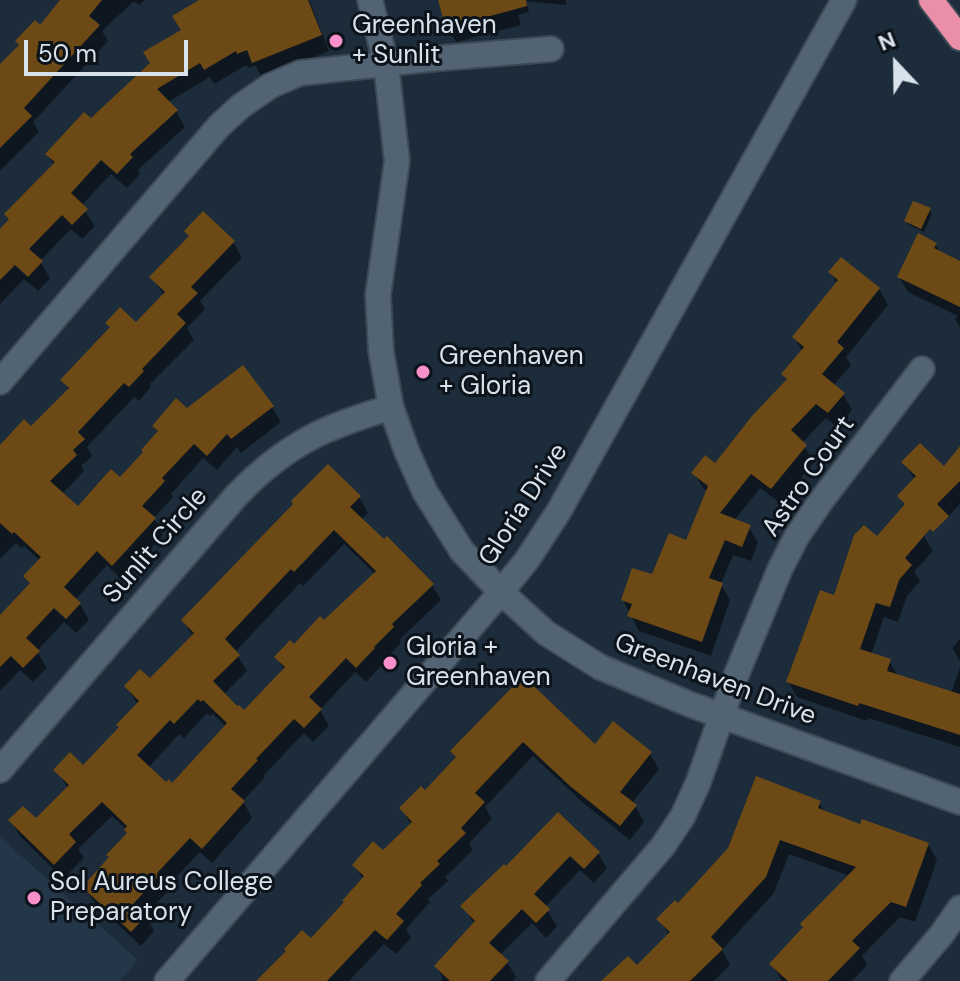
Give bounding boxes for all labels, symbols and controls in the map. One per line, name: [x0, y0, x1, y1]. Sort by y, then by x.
place label: Greenhaven + Sunlit: [352, 10, 497, 72]
scale bar: [28, 24, 192, 74]
north arrow: [856, 24, 936, 104]
text: N: [874, 25, 900, 58]
marker: Greenhaven + Sunlit: [327, 32, 345, 50]
text: 50 m: [38, 38, 97, 69]
place label: Greenhaven + Gloria: [439, 341, 584, 402]
marker: Greenhaven + Gloria: [414, 363, 432, 381]
street label: Astro Court: [756, 411, 862, 543]
street label: Gloria Drive: [473, 438, 575, 572]
street label: Sunlit Circle: [97, 482, 215, 610]
street label: Greenhaven Drive: [610, 627, 820, 733]
place label: Gloria + Greenhaven: [406, 632, 551, 694]
marker: Gloria + Greenhaven: [381, 654, 399, 672]
place label: Sol Aureus College Preparatory: [50, 867, 273, 928]
marker: Sol Aureus College Preparatory: [25, 889, 43, 907]

